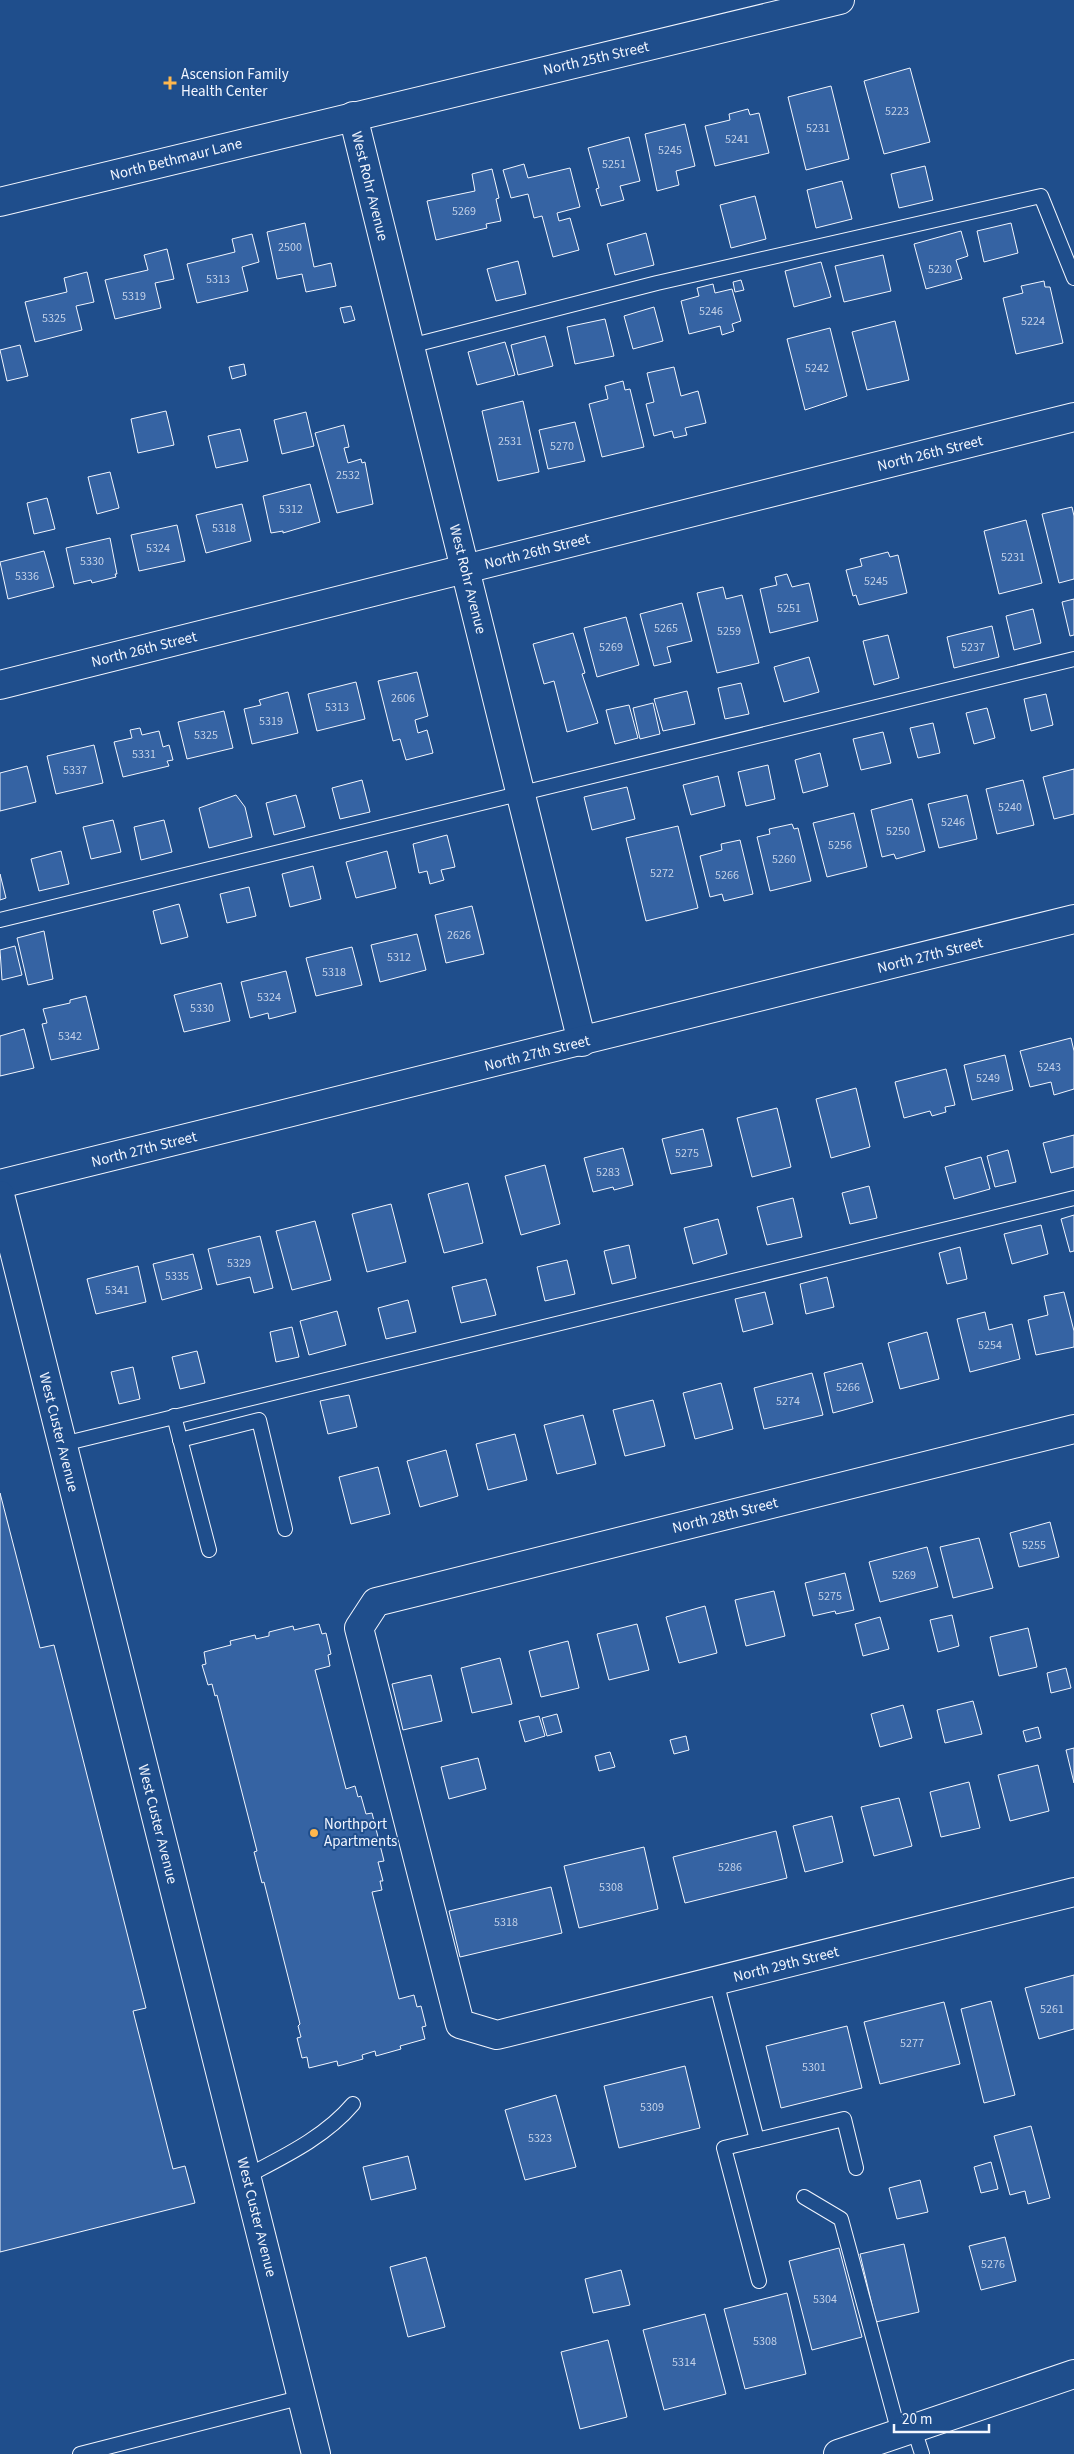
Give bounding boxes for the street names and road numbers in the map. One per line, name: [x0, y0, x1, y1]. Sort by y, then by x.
street label: North 25th Street: [541, 36, 651, 81]
street label: West Rohr Avenue: [346, 129, 393, 243]
street label: North Bethmaur Lane: [108, 133, 244, 186]
street label: North 26th Street: [875, 430, 985, 477]
street label: West Rohr Avenue: [444, 522, 491, 636]
street label: North 26th Street: [482, 528, 592, 575]
street label: North 26th Street: [89, 626, 199, 673]
street label: North 27th Street: [875, 932, 985, 979]
street label: North 27th Street: [482, 1030, 592, 1077]
street label: North 27th Street: [89, 1126, 199, 1173]
street label: West Custer Avenue: [33, 1370, 84, 1494]
street label: North 28th Street: [670, 1492, 780, 1539]
street label: West Custer Avenue: [132, 1762, 183, 1886]
street label: North 29th Street: [731, 1941, 841, 1988]
street label: West Custer Avenue: [231, 2155, 282, 2279]

